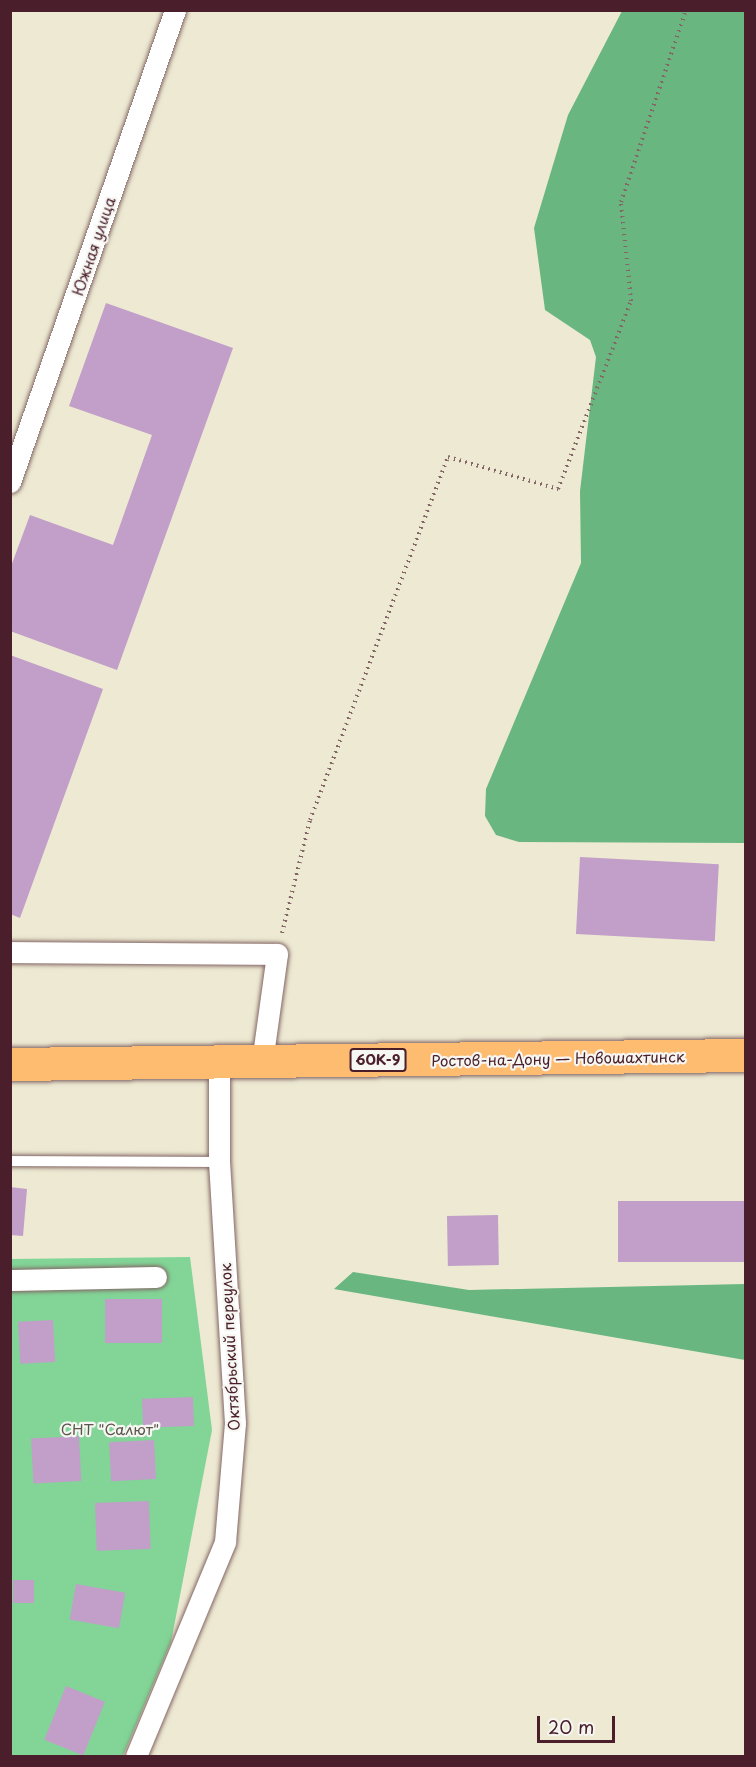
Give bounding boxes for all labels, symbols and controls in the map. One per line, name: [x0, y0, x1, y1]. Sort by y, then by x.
street label: Южная улица: [68, 194, 118, 298]
street label: Ростов-на-Дону — Новошахтинск: [431, 1047, 685, 1069]
road number: 60К-9: [350, 1049, 406, 1071]
street label: Октябрьский переулок: [216, 1263, 242, 1431]
park label: СНТ "Салют": [61, 1420, 159, 1438]
scale bar: [540, 1704, 618, 1742]
text: 20 m: [548, 1713, 594, 1740]

